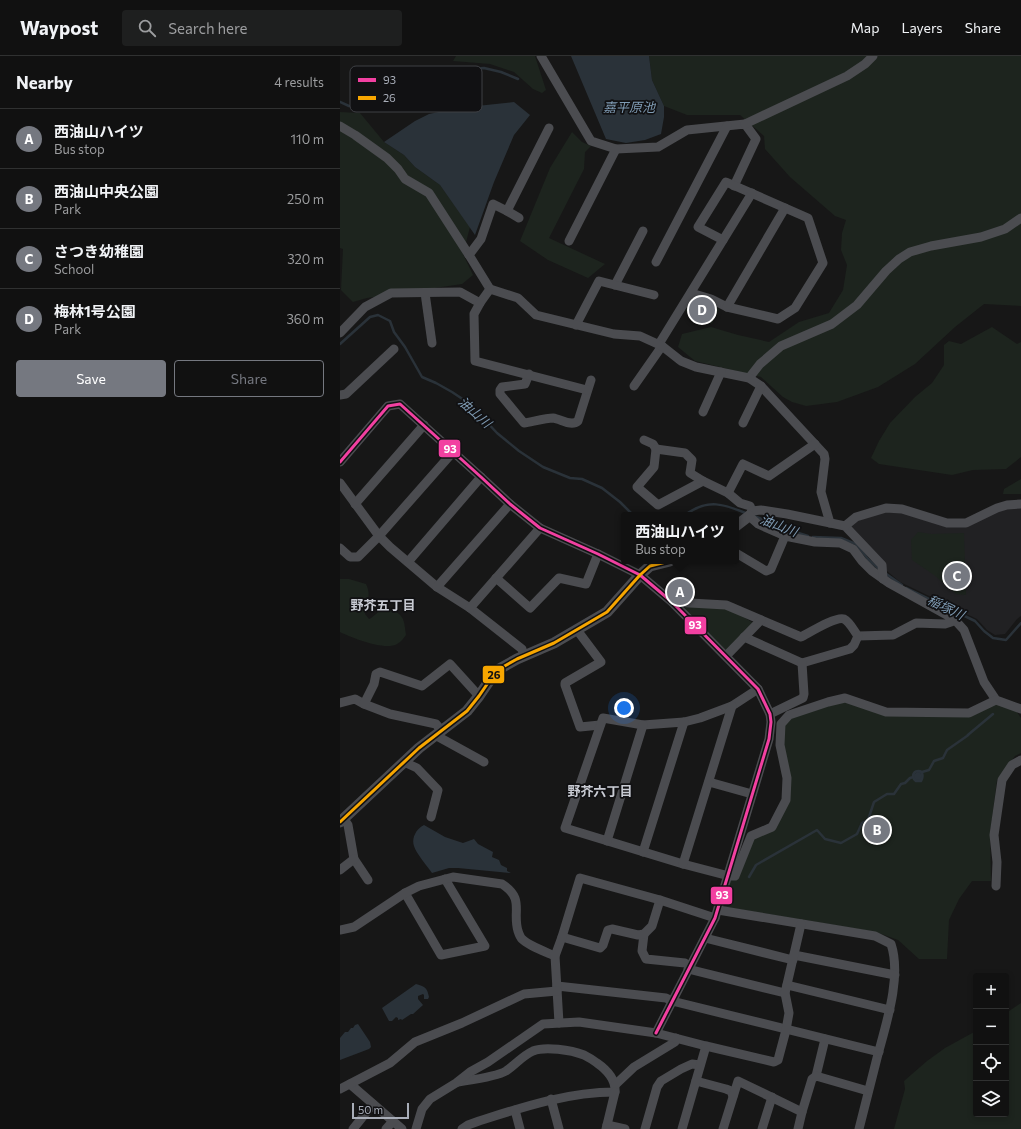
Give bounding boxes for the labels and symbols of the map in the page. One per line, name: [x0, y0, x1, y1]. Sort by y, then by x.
legend: [350, 66, 482, 112]
text: 93: [383, 73, 396, 86]
text: 26: [383, 91, 396, 104]
water label: 嘉平原池: [603, 99, 657, 115]
pin: D: [689, 295, 715, 325]
water label: 油山川: [455, 393, 496, 432]
line badge: 93: [438, 439, 461, 458]
text: 93: [443, 442, 457, 455]
water label: 油山川: [758, 511, 802, 540]
pin: C: [944, 561, 970, 591]
pin: A: [667, 577, 693, 607]
water label: 稲塚川: [925, 591, 969, 624]
district label: 野芥五丁目: [350, 597, 416, 613]
line badge: 93: [684, 616, 707, 635]
text: 93: [688, 618, 702, 631]
line badge: 26: [482, 665, 505, 684]
text: 26: [488, 668, 501, 681]
your location: [614, 698, 634, 718]
district label: 野芥六丁目: [567, 783, 633, 799]
pin: B: [864, 815, 890, 845]
line badge: 93: [710, 886, 733, 905]
text: 93: [715, 888, 729, 901]
scale bar: [352, 1101, 409, 1120]

